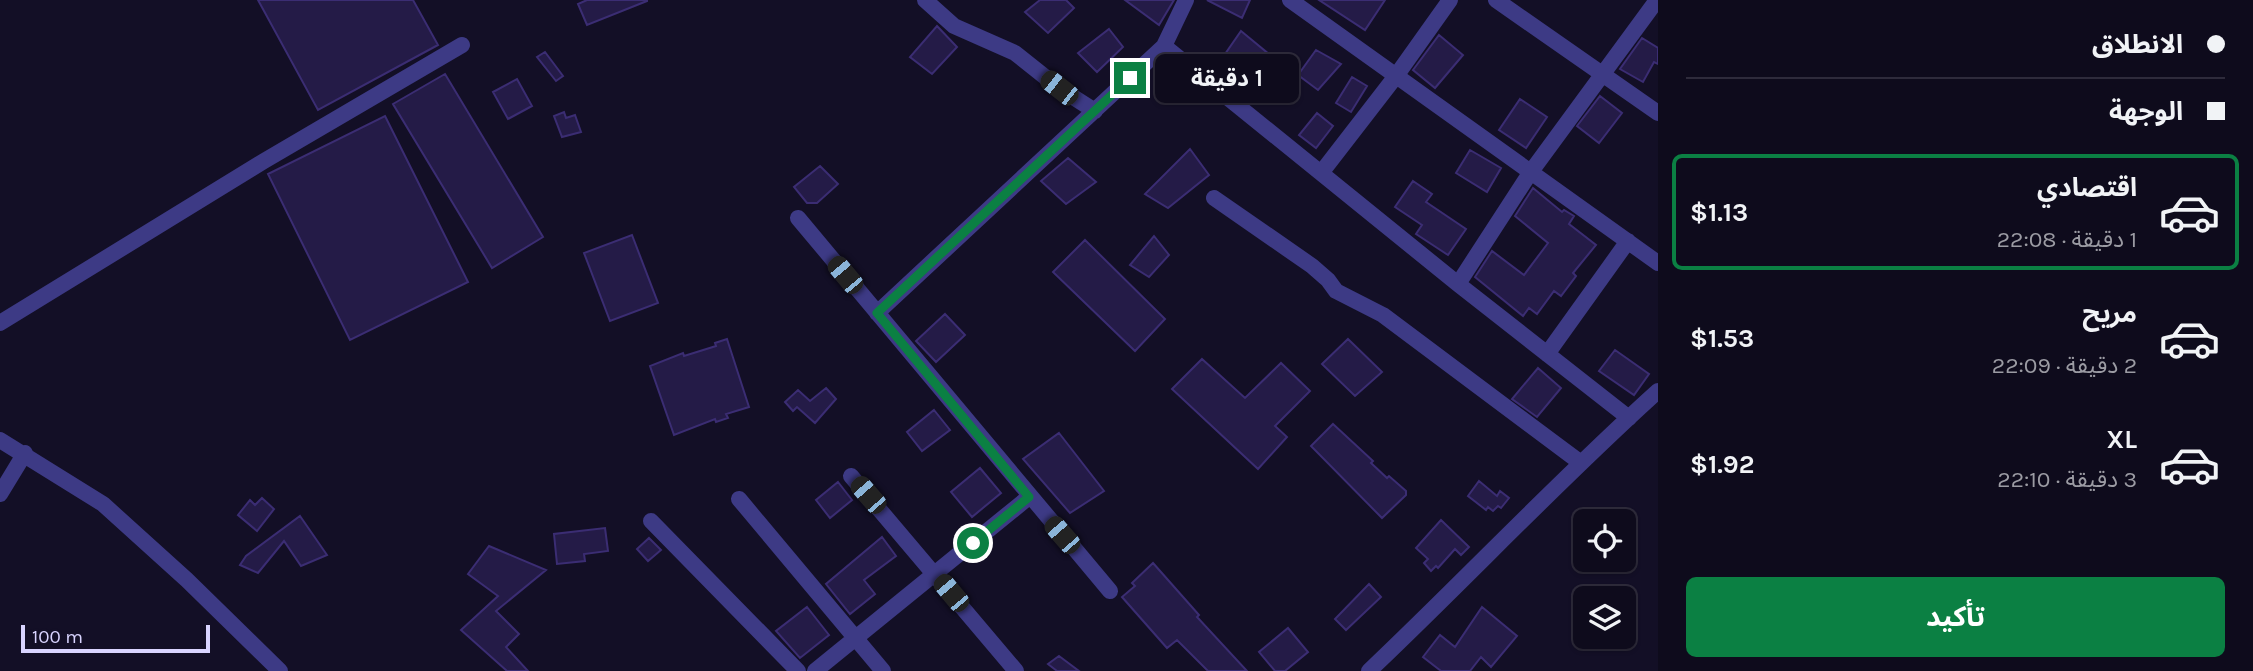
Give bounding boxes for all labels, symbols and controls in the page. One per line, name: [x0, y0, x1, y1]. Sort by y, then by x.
text: الانطلاق: [2092, 29, 2183, 60]
callout: 1 دقيقة: [1154, 54, 1298, 102]
route end: [1114, 62, 1146, 94]
text: 1 دقيقة: [1191, 65, 1263, 92]
car: [1036, 67, 1083, 109]
text: الوجهة: [2109, 96, 2183, 127]
text: اقتصادي: [2037, 172, 2137, 203]
icon: car: [2158, 181, 2221, 244]
text: $1.13: [1690, 197, 1748, 228]
text: 1 دقيقة · 22:08: [1997, 226, 2137, 253]
car: [824, 252, 867, 298]
text: مريح: [2082, 298, 2137, 329]
icon: car: [2158, 307, 2221, 370]
text: $1.53: [1690, 323, 1754, 354]
text: 2 دقيقة · 22:09: [1992, 352, 2137, 379]
text: XL: [2106, 424, 2137, 455]
icon: car: [2158, 433, 2221, 496]
text: $1.92: [1690, 449, 1754, 480]
text: 3 دقيقة · 22:10: [1997, 466, 2137, 493]
car: [847, 472, 890, 518]
map controls: [1573, 509, 1636, 649]
button: locate: [1573, 509, 1636, 572]
car: [1041, 512, 1084, 558]
route start: [957, 527, 989, 559]
car: [930, 570, 973, 616]
button: تأكيد: [1686, 577, 2225, 657]
button: layers: [1573, 586, 1636, 649]
scale bar: [21, 622, 210, 654]
text: 100 m: [32, 626, 83, 648]

